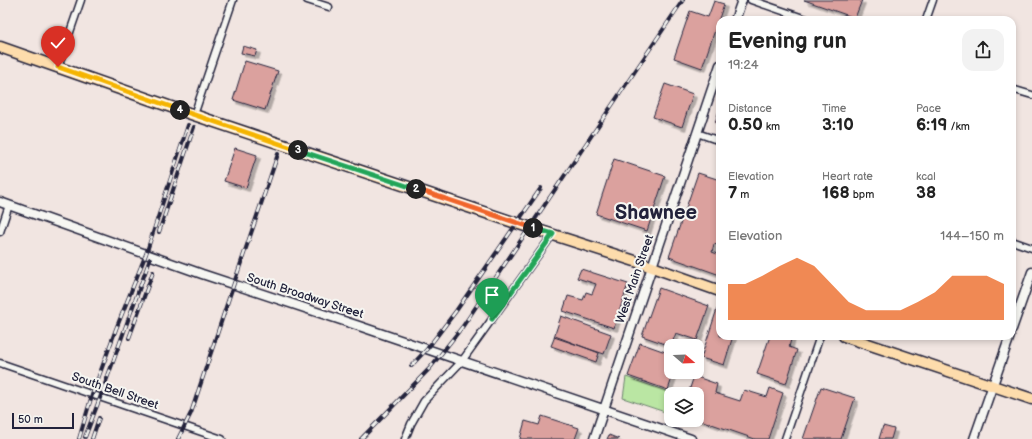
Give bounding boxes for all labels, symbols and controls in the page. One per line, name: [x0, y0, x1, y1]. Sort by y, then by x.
pin: [41, 26, 75, 67]
text: Evening run: [728, 28, 847, 55]
button: share: [962, 29, 1004, 71]
icon: check: [47, 32, 69, 54]
text: 19:24: [728, 57, 759, 73]
pin: 4: [170, 100, 190, 120]
text: Distance: [728, 102, 772, 115]
text: Time: [822, 102, 846, 115]
text: Pace: [916, 102, 941, 115]
text: 4: [177, 103, 183, 116]
text: 0.50: [728, 115, 763, 135]
text: 3:10: [822, 115, 854, 135]
text: 6:19: [916, 115, 948, 135]
text: km: [763, 120, 780, 133]
text: /km: [948, 120, 970, 133]
pin: 3: [288, 140, 308, 160]
text: 3: [295, 143, 301, 156]
text: Elevation: [728, 170, 774, 183]
text: Heart rate: [822, 170, 873, 183]
text: kcal: [916, 170, 936, 183]
pin: 2: [406, 179, 426, 199]
text: 2: [413, 182, 419, 195]
text: 7: [728, 183, 737, 203]
text: 168: [822, 183, 850, 203]
text: 38: [916, 183, 936, 203]
text: m: [737, 188, 749, 201]
text: bpm: [850, 188, 874, 201]
district label: Shawnee: [615, 201, 697, 225]
pin: 1: [523, 218, 543, 238]
text: 1: [531, 221, 535, 234]
text: Elevation: [728, 228, 782, 244]
text: 144–150 m: [940, 228, 1004, 244]
street label: West Main Street: [613, 232, 657, 325]
street label: South Broadway Street: [245, 270, 366, 322]
pin: [475, 278, 509, 319]
icon: arrive: [481, 284, 503, 306]
north arrow: [664, 339, 704, 379]
map controls: [664, 339, 704, 427]
street label: South Bell Street: [70, 369, 161, 413]
button: layers: [664, 387, 704, 427]
scale bar: [12, 411, 74, 430]
text: 50 m: [18, 413, 43, 426]

